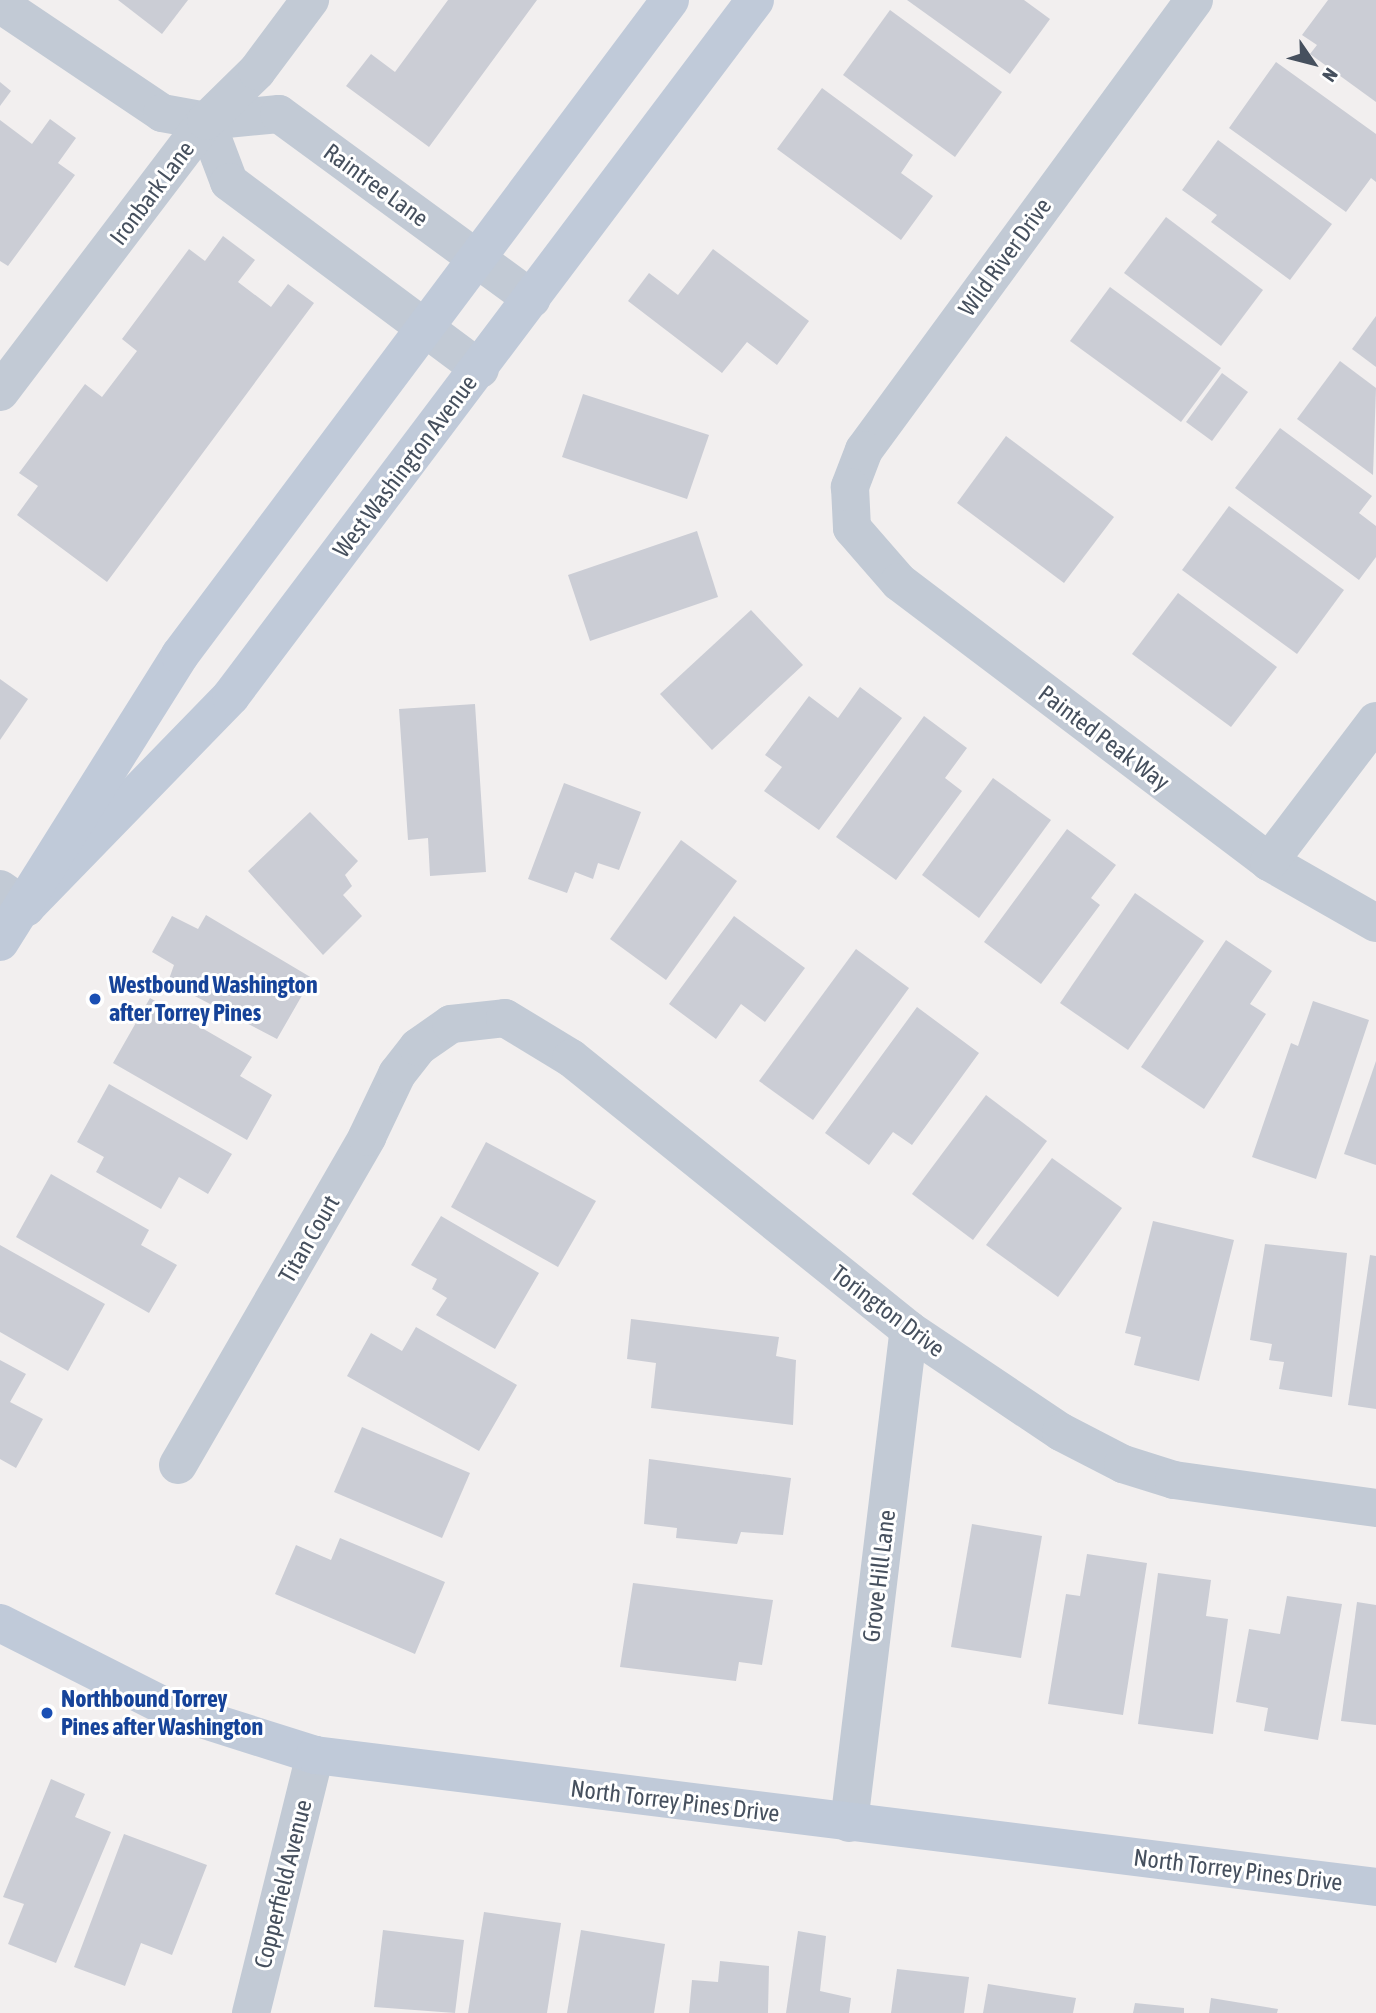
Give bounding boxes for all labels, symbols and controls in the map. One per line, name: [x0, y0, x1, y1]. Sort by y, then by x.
north arrow: [1278, 28, 1348, 98]
text: N: [1318, 64, 1342, 86]
street label: Ironbark Lane: [104, 135, 200, 251]
street label: Raintree Lane: [318, 137, 434, 233]
street label: Wild River Drive: [953, 192, 1057, 322]
street label: West Washington Avenue: [327, 369, 483, 563]
street label: Painted Peak Way: [1033, 679, 1175, 797]
place label: Westbound Washington after Torrey Pines: [109, 971, 318, 1027]
marker: Westbound Washington after Torrey Pines: [87, 991, 103, 1007]
street label: Titan Court: [273, 1190, 345, 1288]
street label: Torington Drive: [826, 1259, 950, 1363]
street label: Grove Hill Lane: [857, 1508, 901, 1644]
place label: Northbound Torrey Pines after Washington: [61, 1685, 263, 1741]
marker: Northbound Torrey Pines after Washington: [39, 1705, 55, 1721]
street label: North Torrey Pines Drive: [569, 1774, 781, 1828]
street label: Copperfield Avenue: [248, 1797, 318, 1971]
street label: North Torrey Pines Drive: [1132, 1843, 1344, 1897]

